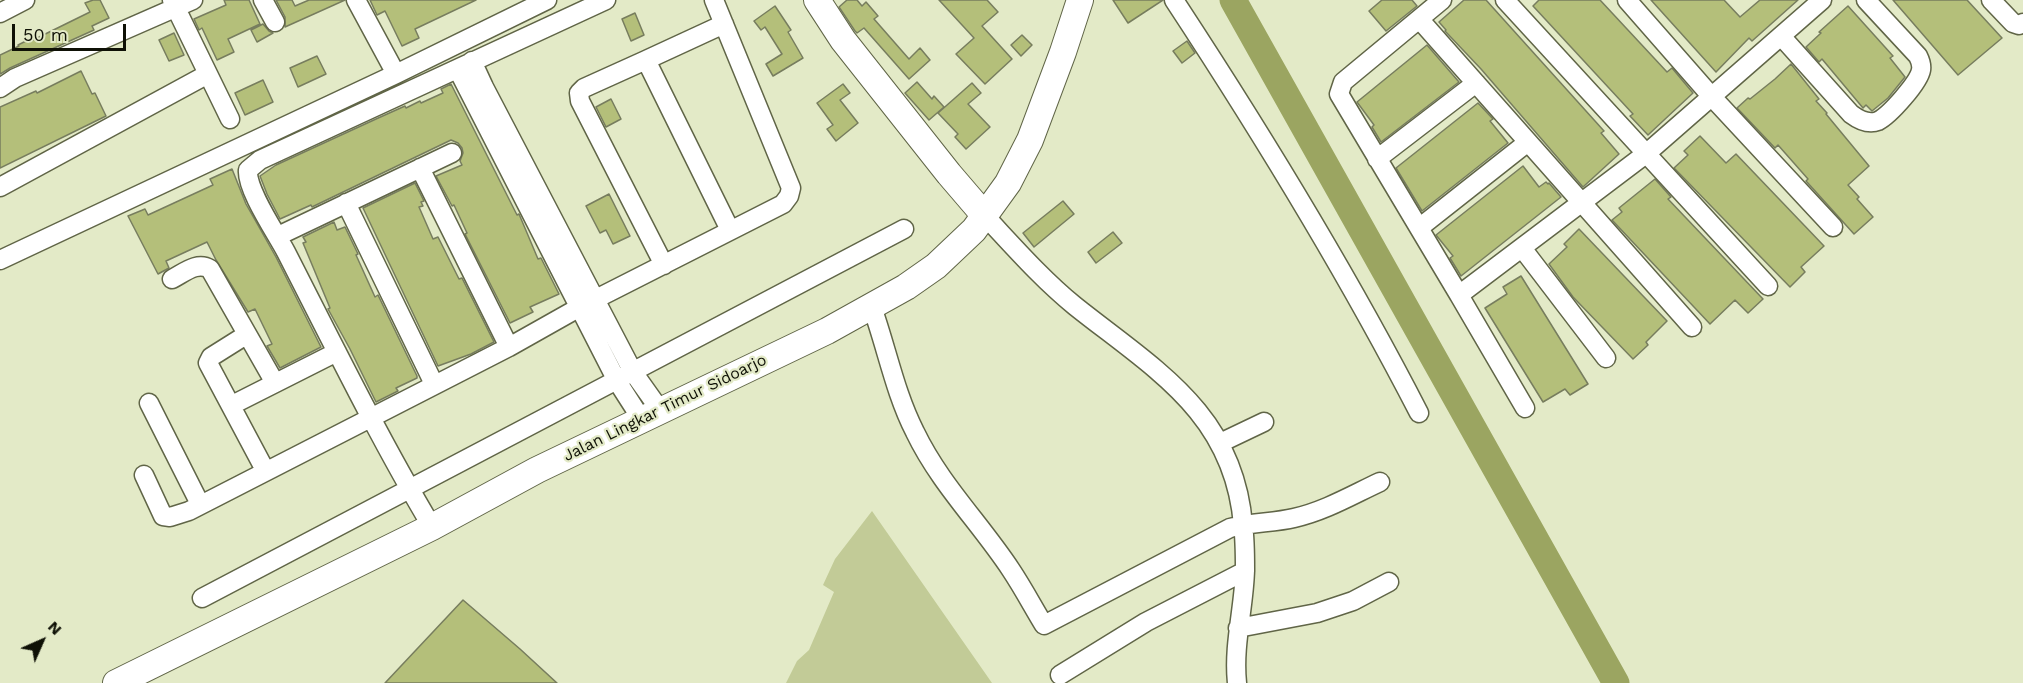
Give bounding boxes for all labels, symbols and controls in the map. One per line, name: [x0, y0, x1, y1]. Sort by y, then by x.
scale bar: [15, 12, 129, 50]
text: 50 m: [23, 24, 68, 45]
street label: Jalan Lingkar Timur Sidoarjo: [560, 350, 770, 466]
north arrow: [12, 611, 72, 671]
text: N: [44, 617, 66, 639]

